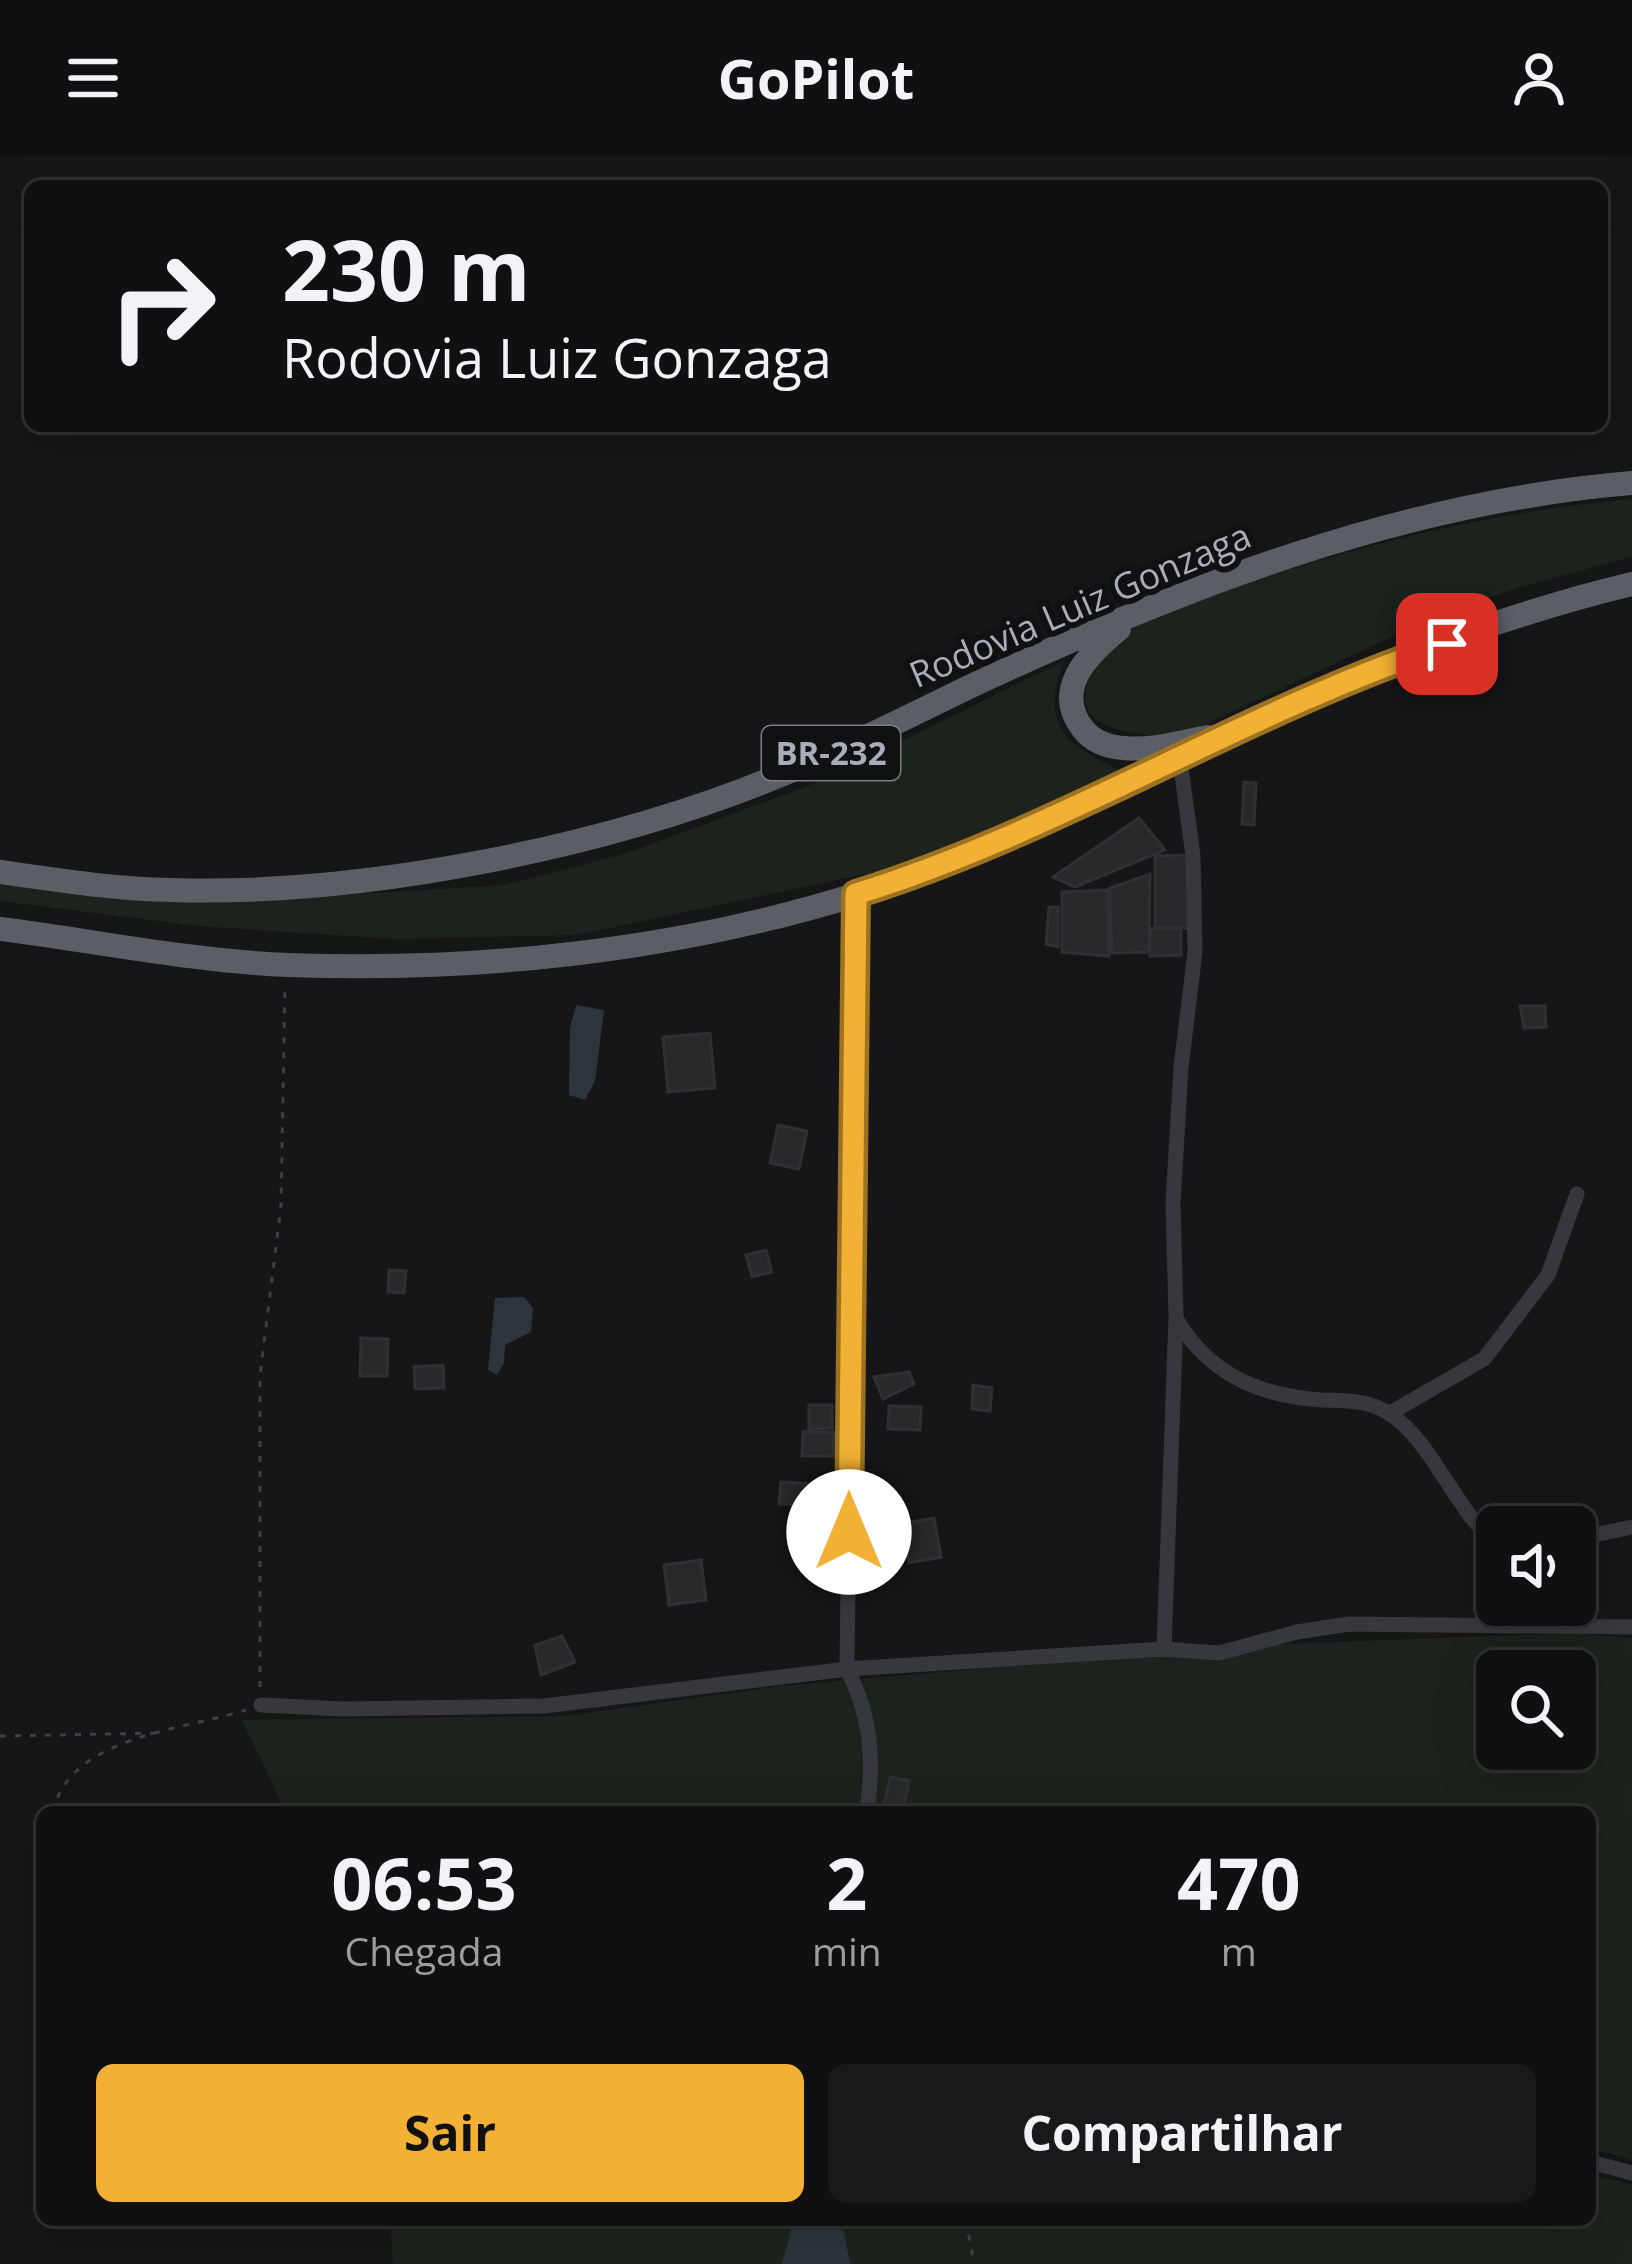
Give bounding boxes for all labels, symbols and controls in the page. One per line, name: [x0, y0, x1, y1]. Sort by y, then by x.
text: GoPilot: [718, 41, 914, 115]
icon: menu: [60, 45, 126, 111]
icon: person: [1506, 45, 1572, 111]
text: 230 m: [282, 211, 530, 326]
icon: right: [84, 228, 240, 384]
text: Rodovia Luiz Gonzaga: [282, 320, 832, 394]
street label: Rodovia Luiz Gonzaga: [902, 510, 1258, 699]
pin: [1396, 593, 1498, 695]
icon: arrive: [1414, 611, 1480, 677]
road number: BR-232: [762, 726, 900, 780]
position arrow: [786, 1469, 912, 1595]
map controls: [1476, 1506, 1596, 1770]
button: sound: [1476, 1506, 1596, 1626]
button: search: [1476, 1650, 1596, 1770]
text: 06:53: [331, 1833, 517, 1931]
text: 2: [826, 1833, 867, 1931]
text: 470: [1177, 1833, 1301, 1931]
text: Chegada: [345, 1924, 503, 1977]
text: min: [812, 1924, 882, 1977]
text: m: [1221, 1924, 1257, 1977]
button: Sair: [96, 2064, 804, 2202]
button: Compartilhar: [828, 2064, 1536, 2202]

